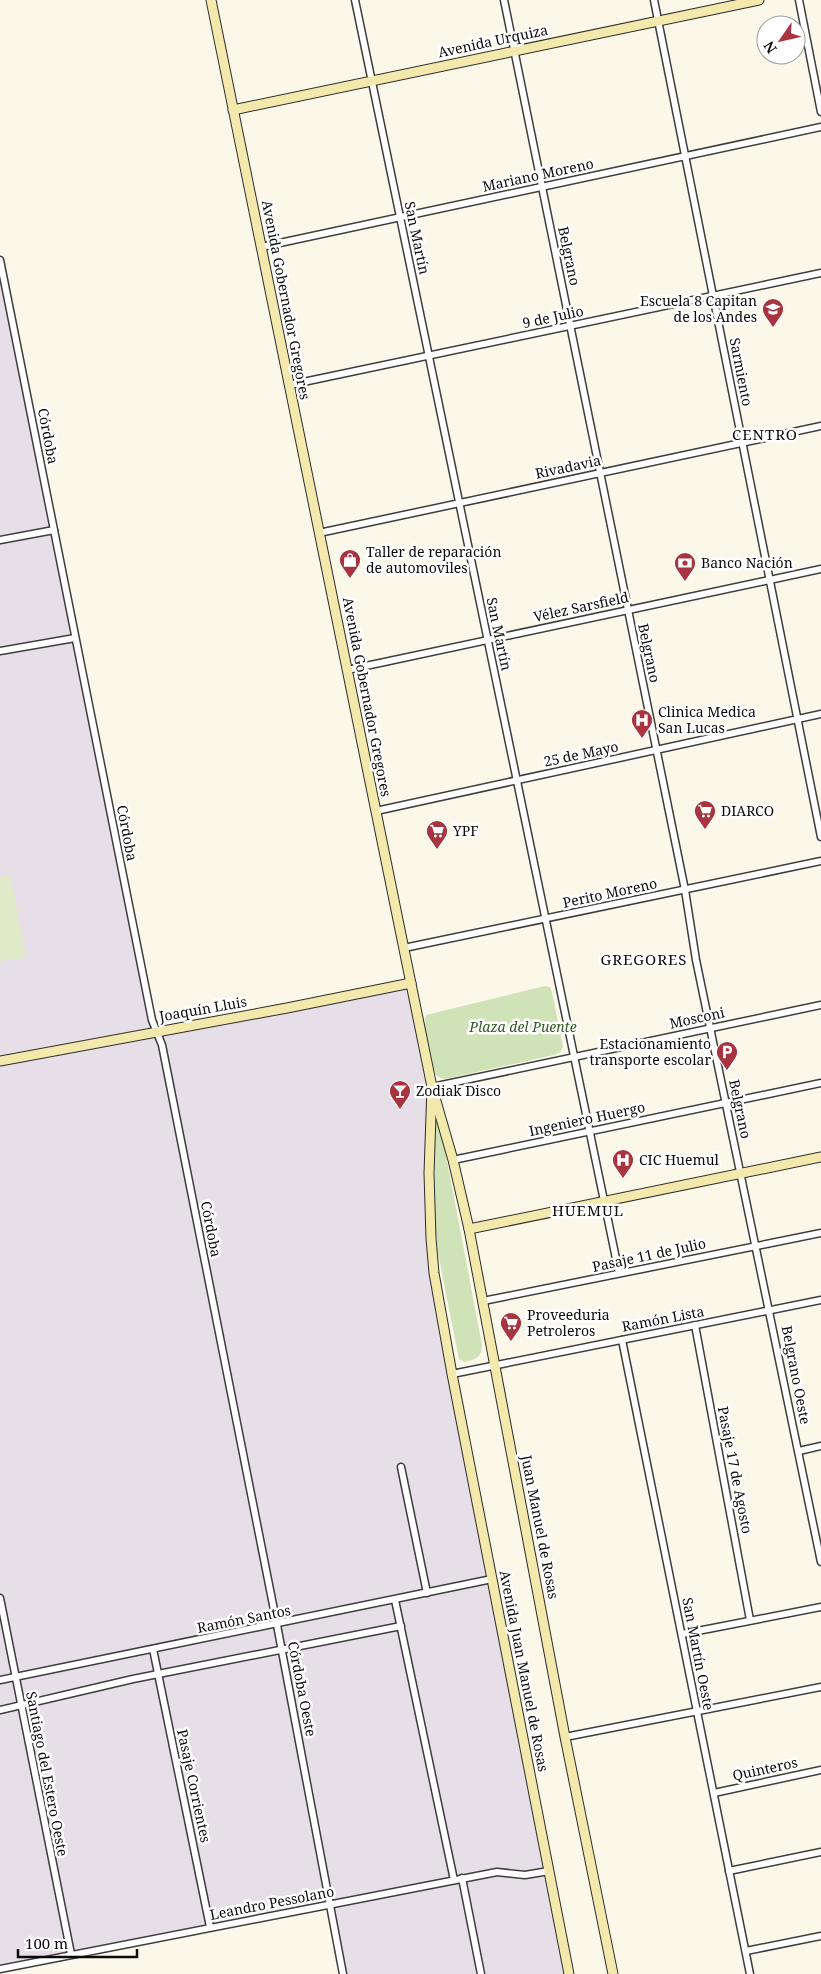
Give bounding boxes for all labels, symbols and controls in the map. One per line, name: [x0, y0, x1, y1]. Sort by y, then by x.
north arrow: [756, 15, 806, 65]
street label: Avenida Urquiza: [436, 20, 550, 61]
text: N: [759, 38, 781, 57]
street label: Mariano Moreno: [481, 153, 595, 196]
street label: Avenida Gobernador Gregores: [258, 198, 315, 401]
street label: San Martín: [400, 200, 434, 276]
street label: Belgrano: [554, 225, 585, 287]
place label: Escuela 8 Capitan de los Andes: [640, 291, 757, 326]
school or university icon: Escuela 8 Capitan de los Andes: [761, 297, 785, 328]
street label: 9 de Julio: [521, 301, 585, 332]
street label: Sarmiento: [726, 336, 757, 408]
street label: Córdoba: [34, 406, 63, 466]
district label: CENTRO: [732, 424, 798, 444]
street label: Rivadavia: [533, 450, 603, 483]
place label: Taller de reparación de automoviles: [366, 542, 501, 577]
shop icon: Taller de reparación de automoviles: [338, 548, 362, 579]
bank icon: Banco Nación: [673, 551, 697, 582]
place label: Banco Nación: [701, 553, 793, 572]
street label: Vélez Sarsfield: [532, 587, 631, 626]
street label: Avenida Gobernador Gregores: [339, 595, 396, 798]
street label: San Martín: [482, 596, 516, 672]
street label: Belgrano: [634, 622, 665, 684]
place label: Clinica Medica San Lucas: [658, 702, 756, 737]
hospital icon: Clinica Medica San Lucas: [630, 708, 654, 739]
street label: 25 de Mayo: [542, 736, 620, 771]
supermarket icon: DIARCO: [693, 799, 717, 830]
place label: DIARCO: [721, 801, 774, 820]
street label: Córdoba: [113, 803, 142, 863]
supermarket icon: YPF: [425, 819, 449, 850]
place label: YPF: [452, 821, 478, 840]
street label: Perito Moreno: [561, 873, 659, 912]
district label: GREGORES: [600, 949, 688, 969]
street label: Joaquín Lluis: [157, 991, 248, 1026]
street label: Mosconi: [668, 1002, 727, 1033]
park label: Plaza del Puente: [468, 1017, 577, 1036]
place label: Estacionamiento transporte escolar: [590, 1034, 711, 1069]
parking icon: Estacionamiento transporte escolar: [715, 1040, 739, 1071]
street label: Belgrano: [725, 1078, 756, 1140]
bar icon: Zodiak Disco: [388, 1079, 412, 1110]
place label: Zodiak Disco: [416, 1081, 501, 1100]
street label: Ingeniero Huergo: [527, 1097, 647, 1140]
hospital icon: CIC Huemul: [611, 1148, 635, 1179]
place label: CIC Huemul: [639, 1150, 720, 1169]
street label: Córdoba: [197, 1199, 226, 1259]
district label: HUEMUL: [552, 1200, 624, 1220]
street label: Pasaje 11 de Julio: [590, 1233, 707, 1276]
street label: Ramón Lista: [620, 1301, 706, 1336]
place label: Proveeduria Petroleros: [527, 1305, 610, 1340]
supermarket icon: Proveeduria Petroleros: [499, 1311, 523, 1342]
street label: Belgrano Oeste: [778, 1324, 815, 1426]
street label: Pasaje 17 de Agosto: [714, 1405, 757, 1535]
street label: Juan Manuel de Rosas: [517, 1452, 564, 1601]
street label: Avenida Juan Manuel de Rosas: [496, 1569, 553, 1773]
street label: San Martín Oeste: [678, 1596, 719, 1712]
street label: Ramón Santos: [196, 1600, 292, 1637]
street label: Córdoba Oeste: [284, 1640, 321, 1738]
street label: Santiago del Estero Oeste: [22, 1690, 73, 1858]
street label: Pasaje Corrientes: [173, 1727, 216, 1844]
street label: Quinteros: [731, 1752, 799, 1785]
street label: Leandro Pessolano: [208, 1881, 336, 1924]
scale bar: [18, 1926, 136, 1958]
text: 100 m: [25, 1933, 68, 1953]

